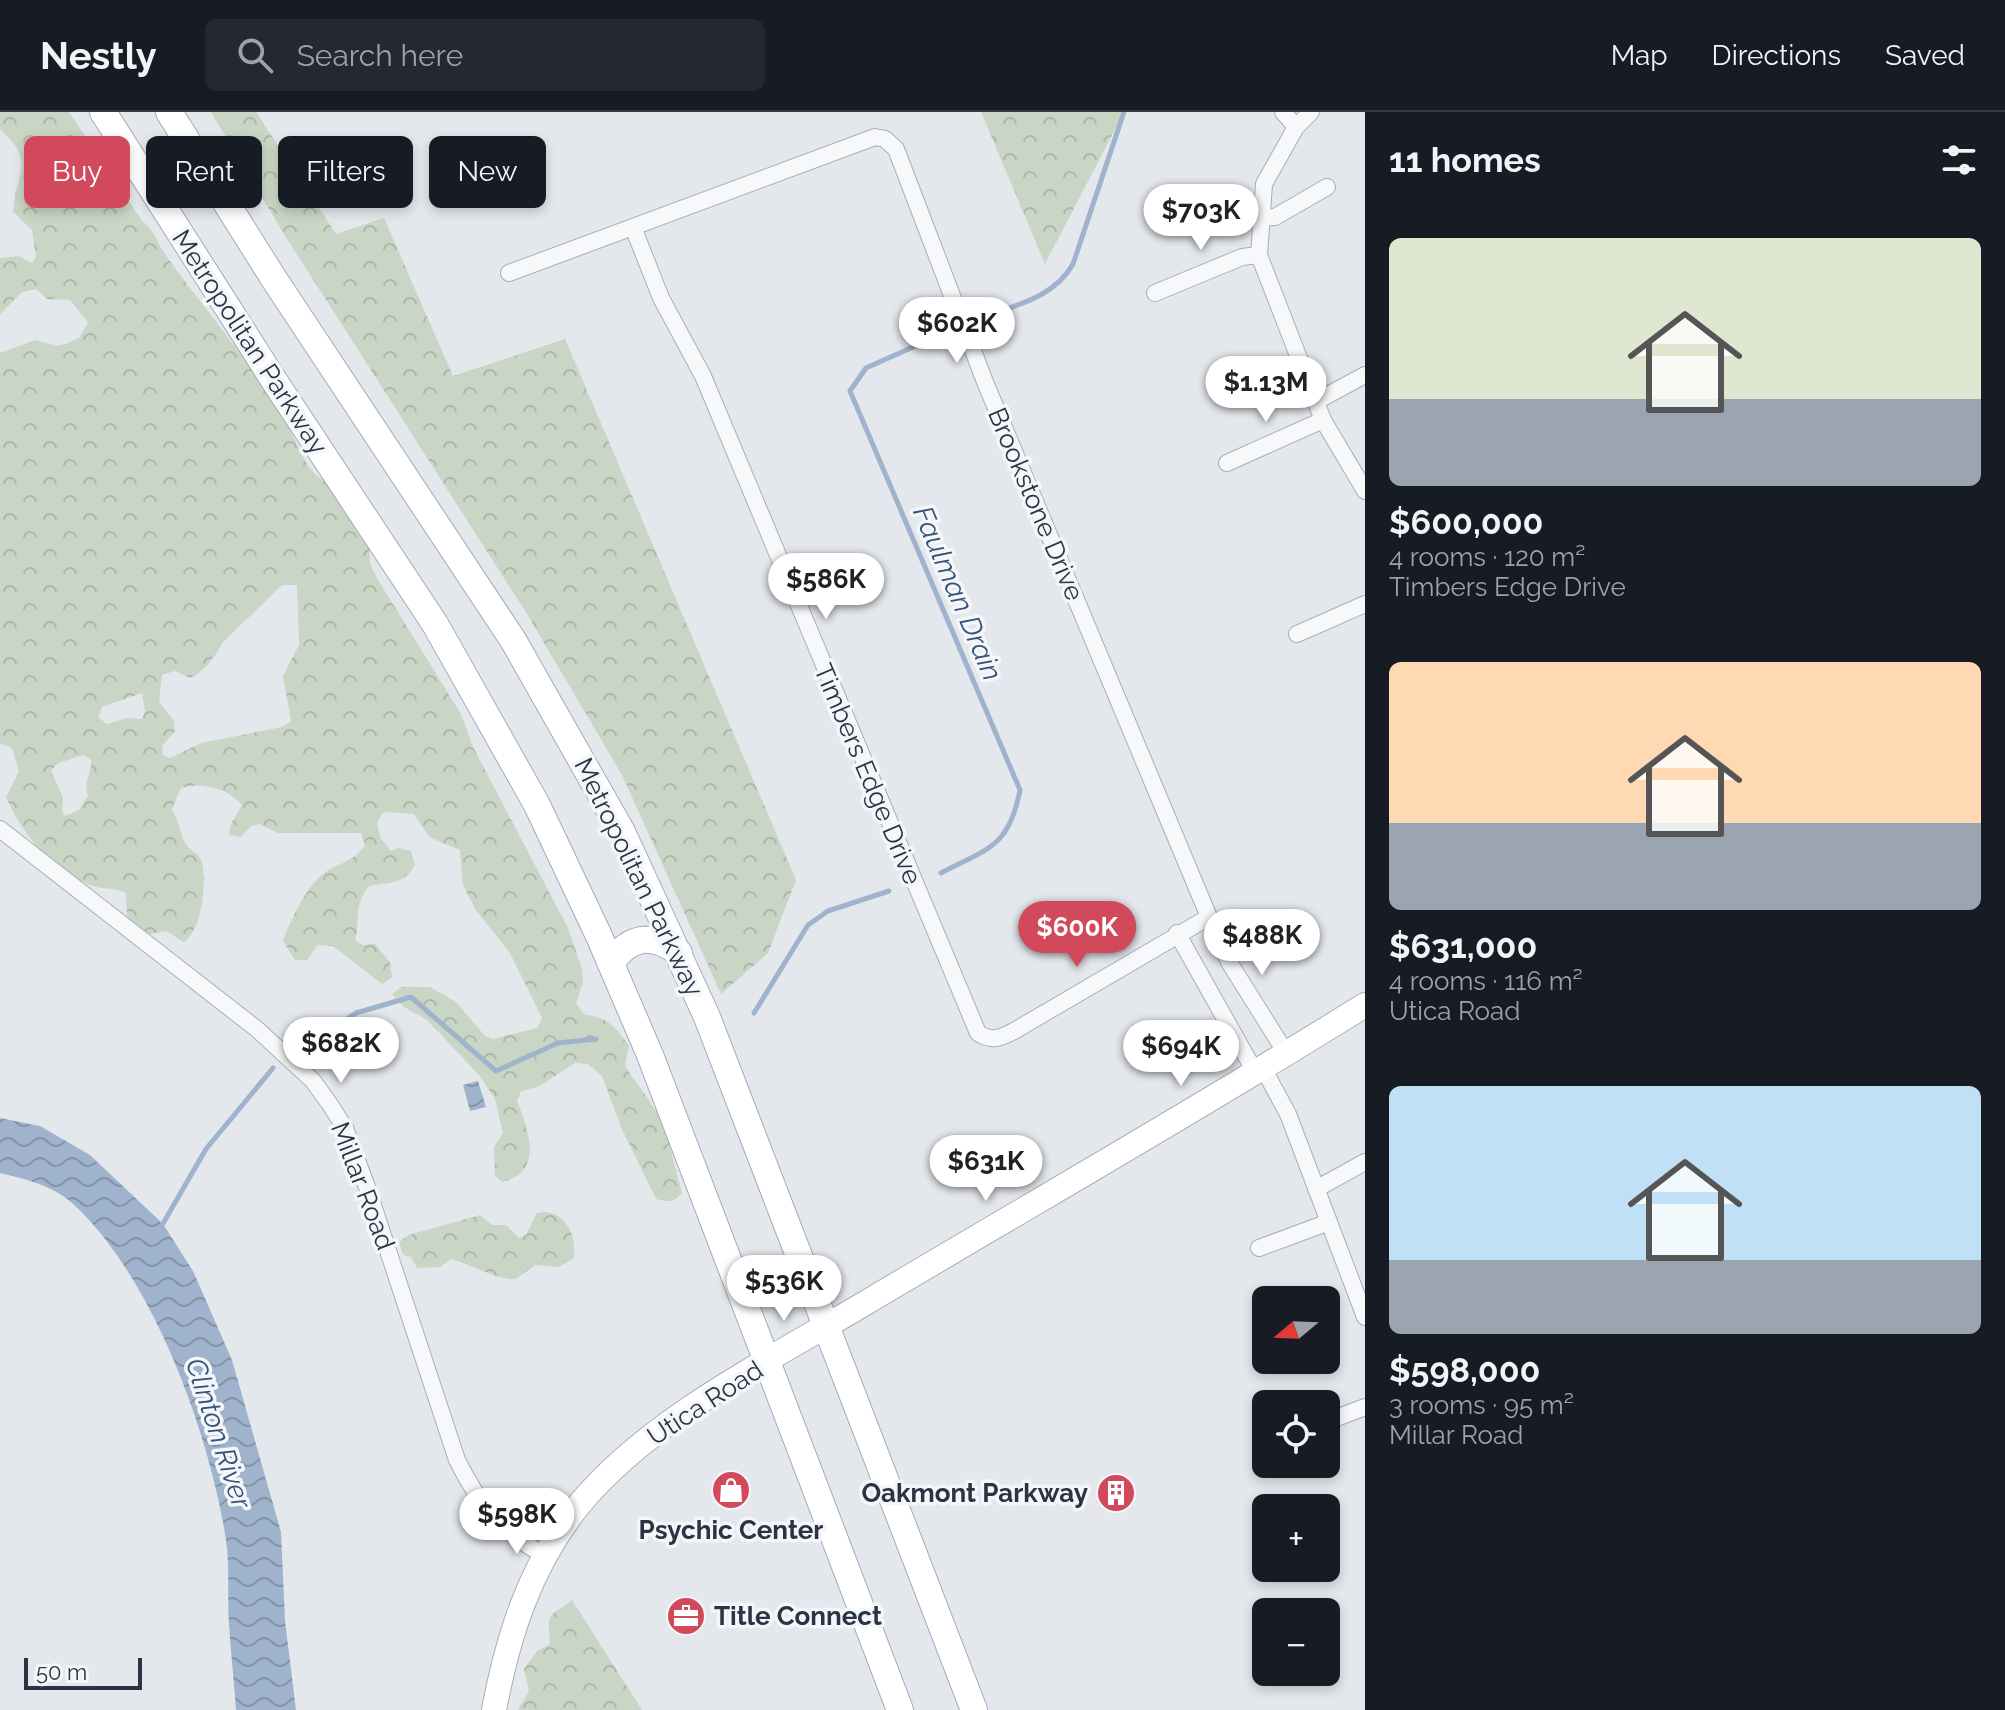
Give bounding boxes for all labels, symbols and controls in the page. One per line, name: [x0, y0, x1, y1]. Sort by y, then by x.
search box: [205, 19, 765, 91]
text: Nestly: [40, 33, 157, 78]
icon: search: [233, 33, 277, 77]
text: Search here: [297, 38, 463, 73]
text: Map: [1611, 39, 1668, 72]
text: Directions: [1712, 39, 1841, 72]
text: Saved: [1885, 39, 1965, 72]
chip: Buy: [24, 136, 130, 208]
chip: Rent: [146, 136, 262, 208]
chip: Filters: [278, 136, 413, 208]
chip: New: [429, 136, 546, 208]
icon: filters: [1937, 138, 1981, 182]
text: 11 homes: [1389, 140, 1541, 180]
pin: $703K: [1145, 184, 1257, 252]
text: $703K: [1162, 195, 1240, 225]
street label: Metropolitan Parkway: [166, 224, 334, 460]
icon: home: [1613, 290, 1757, 434]
pin: $602K: [901, 297, 1013, 365]
text: $602K: [917, 308, 997, 338]
pin: $1.13M: [1201, 356, 1331, 424]
text: $1.13M: [1223, 367, 1309, 397]
street label: Brookstone Drive: [982, 403, 1090, 605]
water label: Faulman Drain: [906, 501, 1009, 685]
text: $600,000: [1389, 502, 1543, 542]
text: 4 rooms · 120 m²: [1389, 542, 1585, 572]
pin: $586K: [770, 553, 882, 621]
text: $586K: [786, 564, 866, 594]
text: Timbers Edge Drive: [1389, 572, 1626, 602]
street label: Timbers Edge Drive: [808, 659, 928, 889]
icon: home: [1613, 714, 1757, 858]
street label: Metropolitan Parkway: [568, 753, 710, 1001]
pin: $600K: [1021, 901, 1133, 969]
pin: $488K: [1206, 909, 1318, 977]
text: $600K: [1036, 912, 1118, 942]
text: $488K: [1222, 920, 1302, 950]
text: $631,000: [1389, 926, 1537, 966]
text: 4 rooms · 116 m²: [1389, 966, 1583, 996]
text: Utica Road: [1389, 996, 1520, 1026]
pin: $682K: [285, 1017, 397, 1085]
pin: $694K: [1125, 1020, 1237, 1088]
text: $682K: [301, 1028, 381, 1058]
text: $694K: [1141, 1031, 1221, 1061]
street label: Millar Road: [325, 1118, 401, 1254]
pin: $631K: [930, 1135, 1042, 1203]
icon: home: [1613, 1138, 1757, 1282]
text: $631K: [948, 1146, 1024, 1176]
pin: $536K: [728, 1255, 840, 1323]
text: $536K: [745, 1266, 823, 1296]
north arrow: [1252, 1286, 1340, 1374]
map controls: [1252, 1286, 1340, 1686]
text: $598,000: [1389, 1350, 1540, 1390]
water label: Clinton River: [179, 1354, 259, 1514]
street label: Utica Road: [642, 1355, 768, 1451]
button: locate: [1252, 1390, 1340, 1478]
text: 3 rooms · 95 m²: [1389, 1390, 1574, 1420]
text: Millar Road: [1389, 1420, 1523, 1450]
shop icon: Psychic Center: [710, 1469, 752, 1511]
building icon: Oakmont Parkway: [1095, 1472, 1137, 1514]
place label: Oakmont Parkway: [862, 1478, 1088, 1508]
pin: $598K: [461, 1488, 573, 1556]
button: +: [1252, 1494, 1340, 1582]
text: $598K: [477, 1499, 557, 1529]
place label: Psychic Center: [639, 1515, 823, 1545]
office icon: Title Connect: [665, 1595, 707, 1637]
button: −: [1252, 1598, 1340, 1686]
place label: Title Connect: [714, 1601, 882, 1631]
scale bar: [24, 1654, 142, 1690]
text: 50 m: [36, 1659, 87, 1685]

